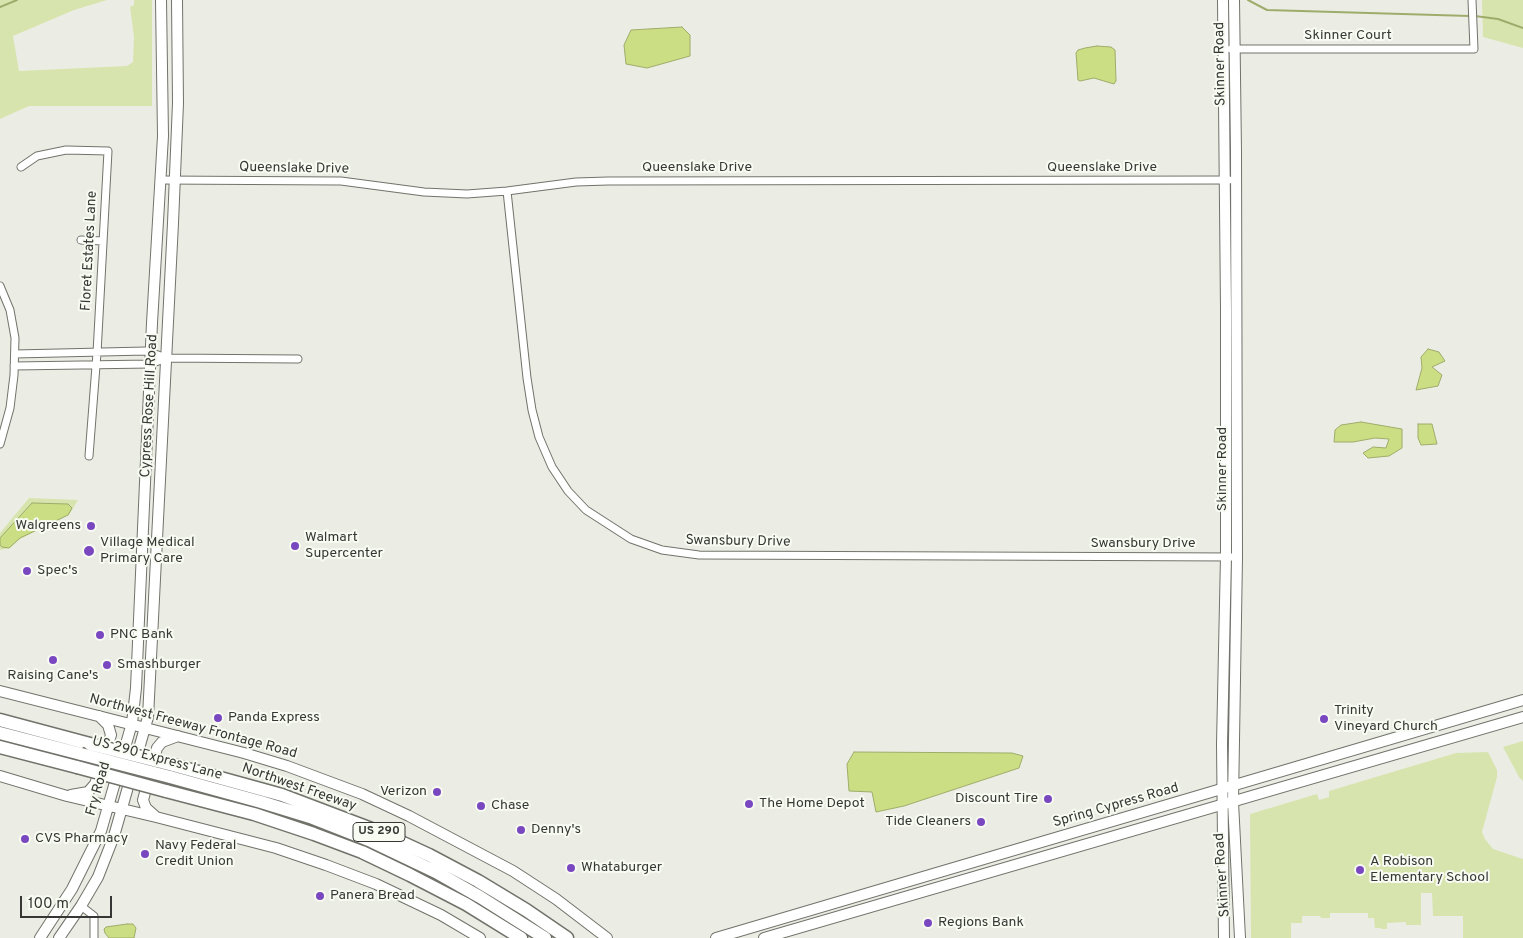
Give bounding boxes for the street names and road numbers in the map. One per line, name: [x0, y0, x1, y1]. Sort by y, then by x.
street label: Skinner Road: [1212, 22, 1230, 106]
street label: Skinner Court: [1304, 28, 1392, 44]
street label: Queenslake Drive: [239, 160, 349, 178]
street label: Queenslake Drive: [642, 160, 752, 176]
street label: Queenslake Drive: [1047, 160, 1157, 176]
street label: Floret Estates Lane: [78, 190, 102, 312]
street label: Cypress Rose Hill Road: [138, 334, 162, 478]
street label: Skinner Road: [1215, 427, 1231, 511]
street label: Swansbury Drive: [685, 533, 791, 551]
street label: Swansbury Drive: [1090, 536, 1196, 552]
street label: Northwest Freeway Frontage Road: [87, 691, 299, 763]
street label: US 290 Express Lane: [90, 734, 224, 784]
street label: Fry Road: [83, 760, 115, 818]
street label: Northwest Freeway: [240, 761, 358, 815]
street label: Spring Cypress Road: [1051, 780, 1181, 832]
road number: US 290: [353, 822, 405, 842]
street label: Skinner Road: [1212, 832, 1234, 918]

